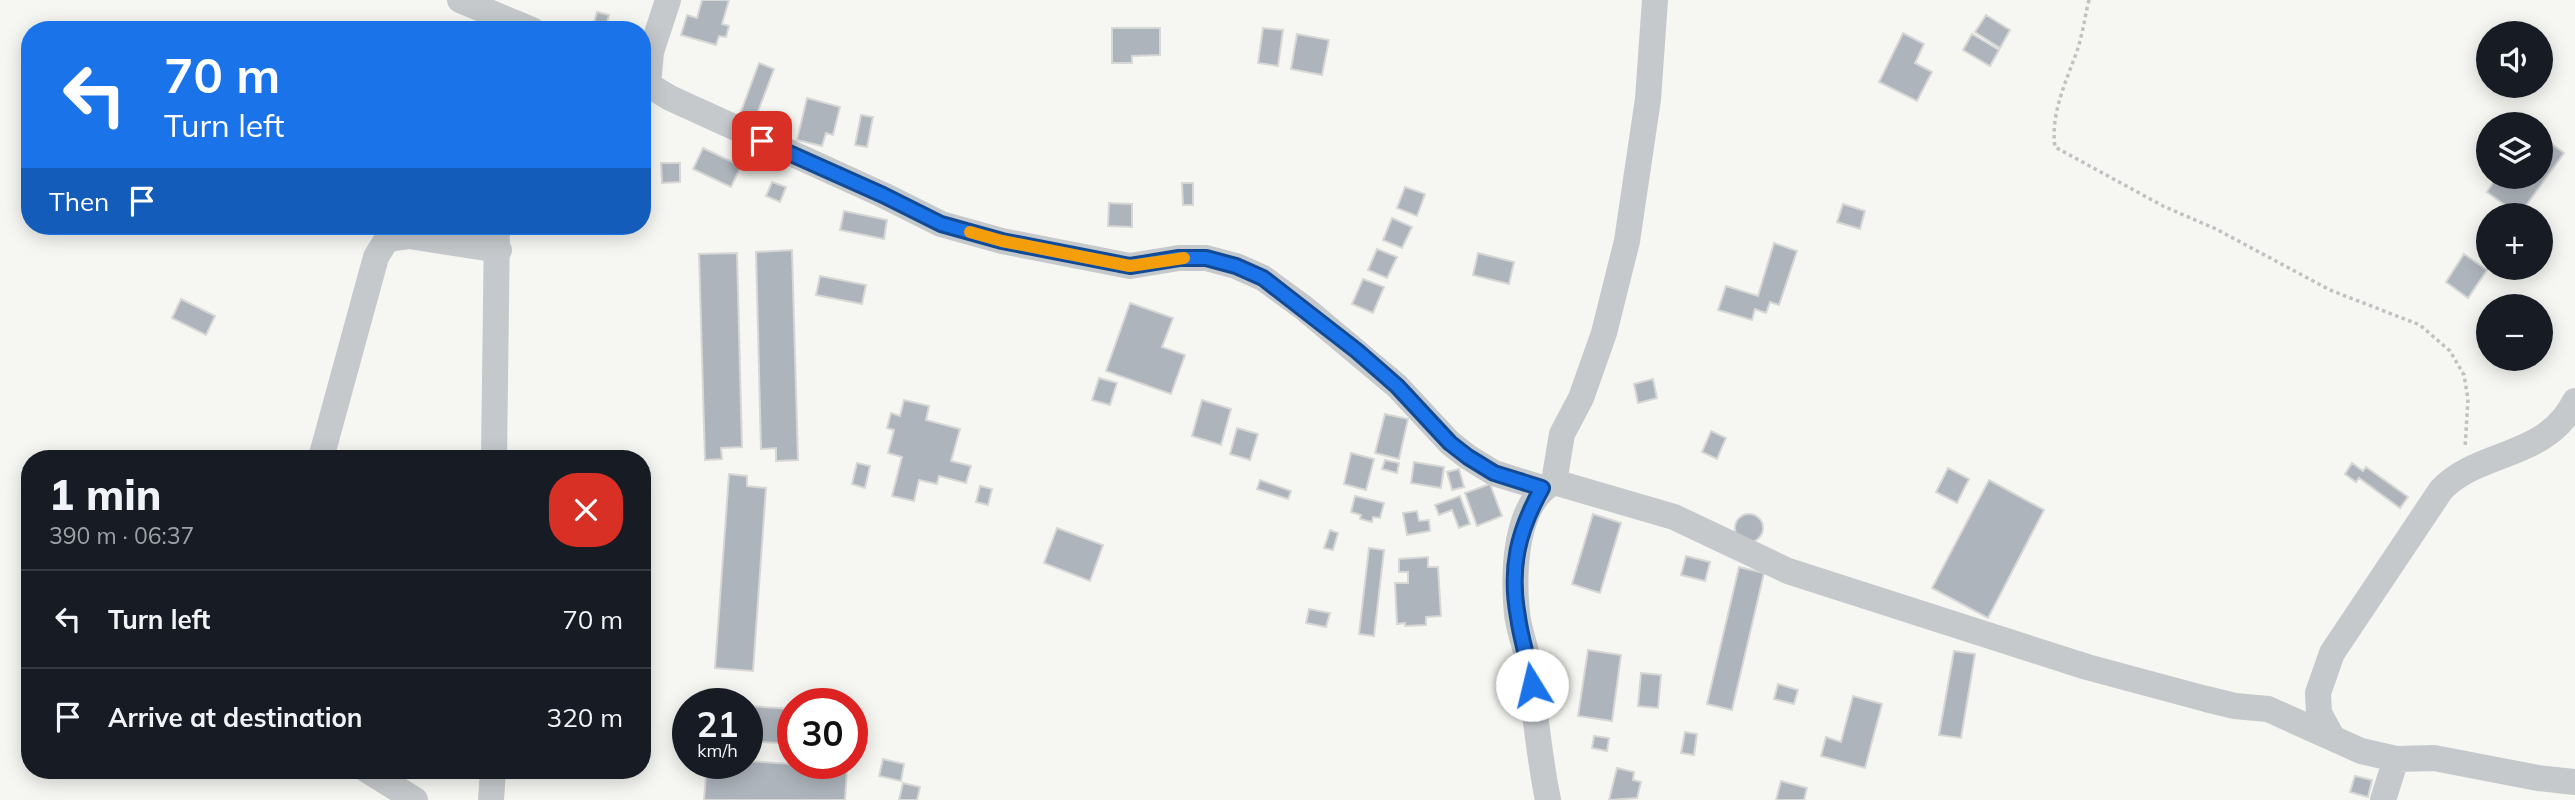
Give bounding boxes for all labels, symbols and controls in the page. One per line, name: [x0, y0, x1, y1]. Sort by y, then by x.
map controls: [2476, 21, 2553, 371]
button: sound: [2476, 21, 2553, 98]
text: 70 m: [164, 44, 280, 105]
icon: left: [49, 49, 140, 140]
text: Turn left: [164, 105, 284, 145]
pin: [732, 111, 792, 171]
button: layers: [2476, 112, 2553, 189]
icon: arrive: [743, 122, 781, 160]
icon: arrive: [123, 182, 161, 220]
text: Then: [49, 185, 109, 218]
button: +: [2476, 203, 2553, 280]
button: −: [2476, 294, 2553, 371]
text: 1 min: [49, 468, 162, 521]
button: close: [549, 473, 623, 547]
text: 390 m · 06:37: [49, 521, 194, 550]
icon: left: [49, 600, 87, 638]
text: Turn left: [108, 603, 210, 636]
text: 70 m: [562, 603, 623, 636]
position arrow: [1495, 648, 1569, 722]
speed limit sign: 30: [777, 688, 868, 779]
icon: arrive: [49, 698, 87, 736]
text: Arrive at destination: [108, 701, 363, 734]
text: 320 m: [547, 701, 623, 734]
text: 21: [696, 702, 739, 746]
text: km/h: [697, 739, 738, 762]

